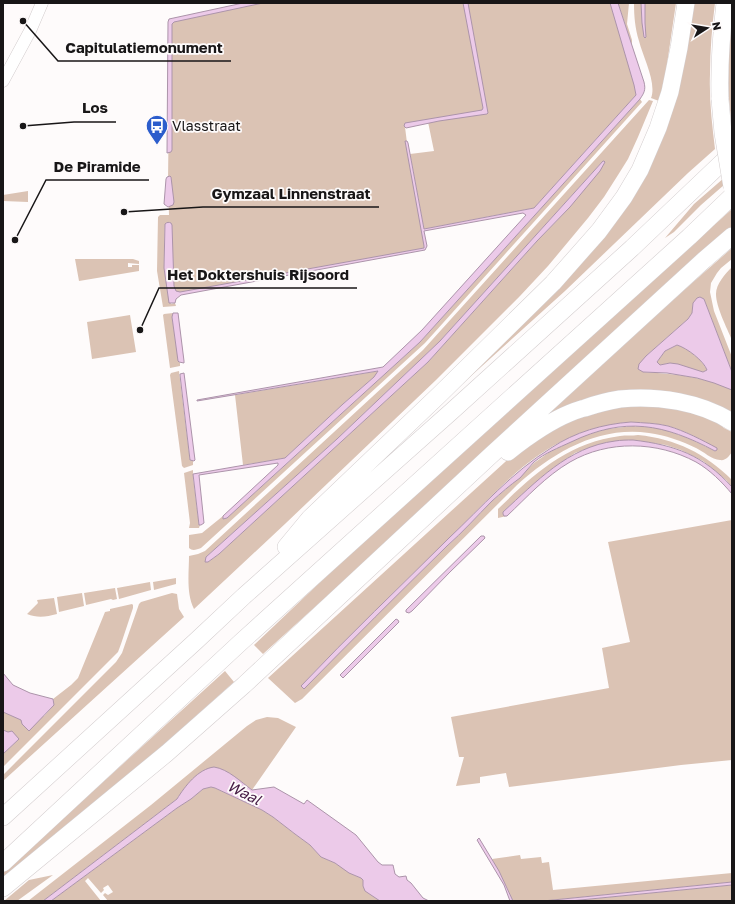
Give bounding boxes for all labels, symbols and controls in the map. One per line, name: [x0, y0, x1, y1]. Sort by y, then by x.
north arrow: [687, 8, 727, 48]
text: N: [710, 20, 724, 31]
callout: Capitulatiemonument: [58, 34, 231, 61]
text: Capitulatiemonument: [65, 38, 223, 56]
callout: Los: [74, 95, 116, 122]
text: Los: [82, 98, 108, 116]
bus stop icon: Vlasstraat: [144, 113, 170, 146]
place label: Vlasstraat: [172, 117, 241, 134]
callout: De Piramide: [46, 153, 149, 180]
text: De Piramide: [53, 157, 141, 175]
callout: Gymzaal Linnenstraat: [203, 180, 379, 207]
text: Gymzaal Linnenstraat: [211, 184, 371, 202]
callout: Het Doktershuis Rijsoord: [159, 261, 357, 288]
text: Het Doktershuis Rijsoord: [167, 265, 349, 283]
water label: Waal: [225, 776, 265, 809]

